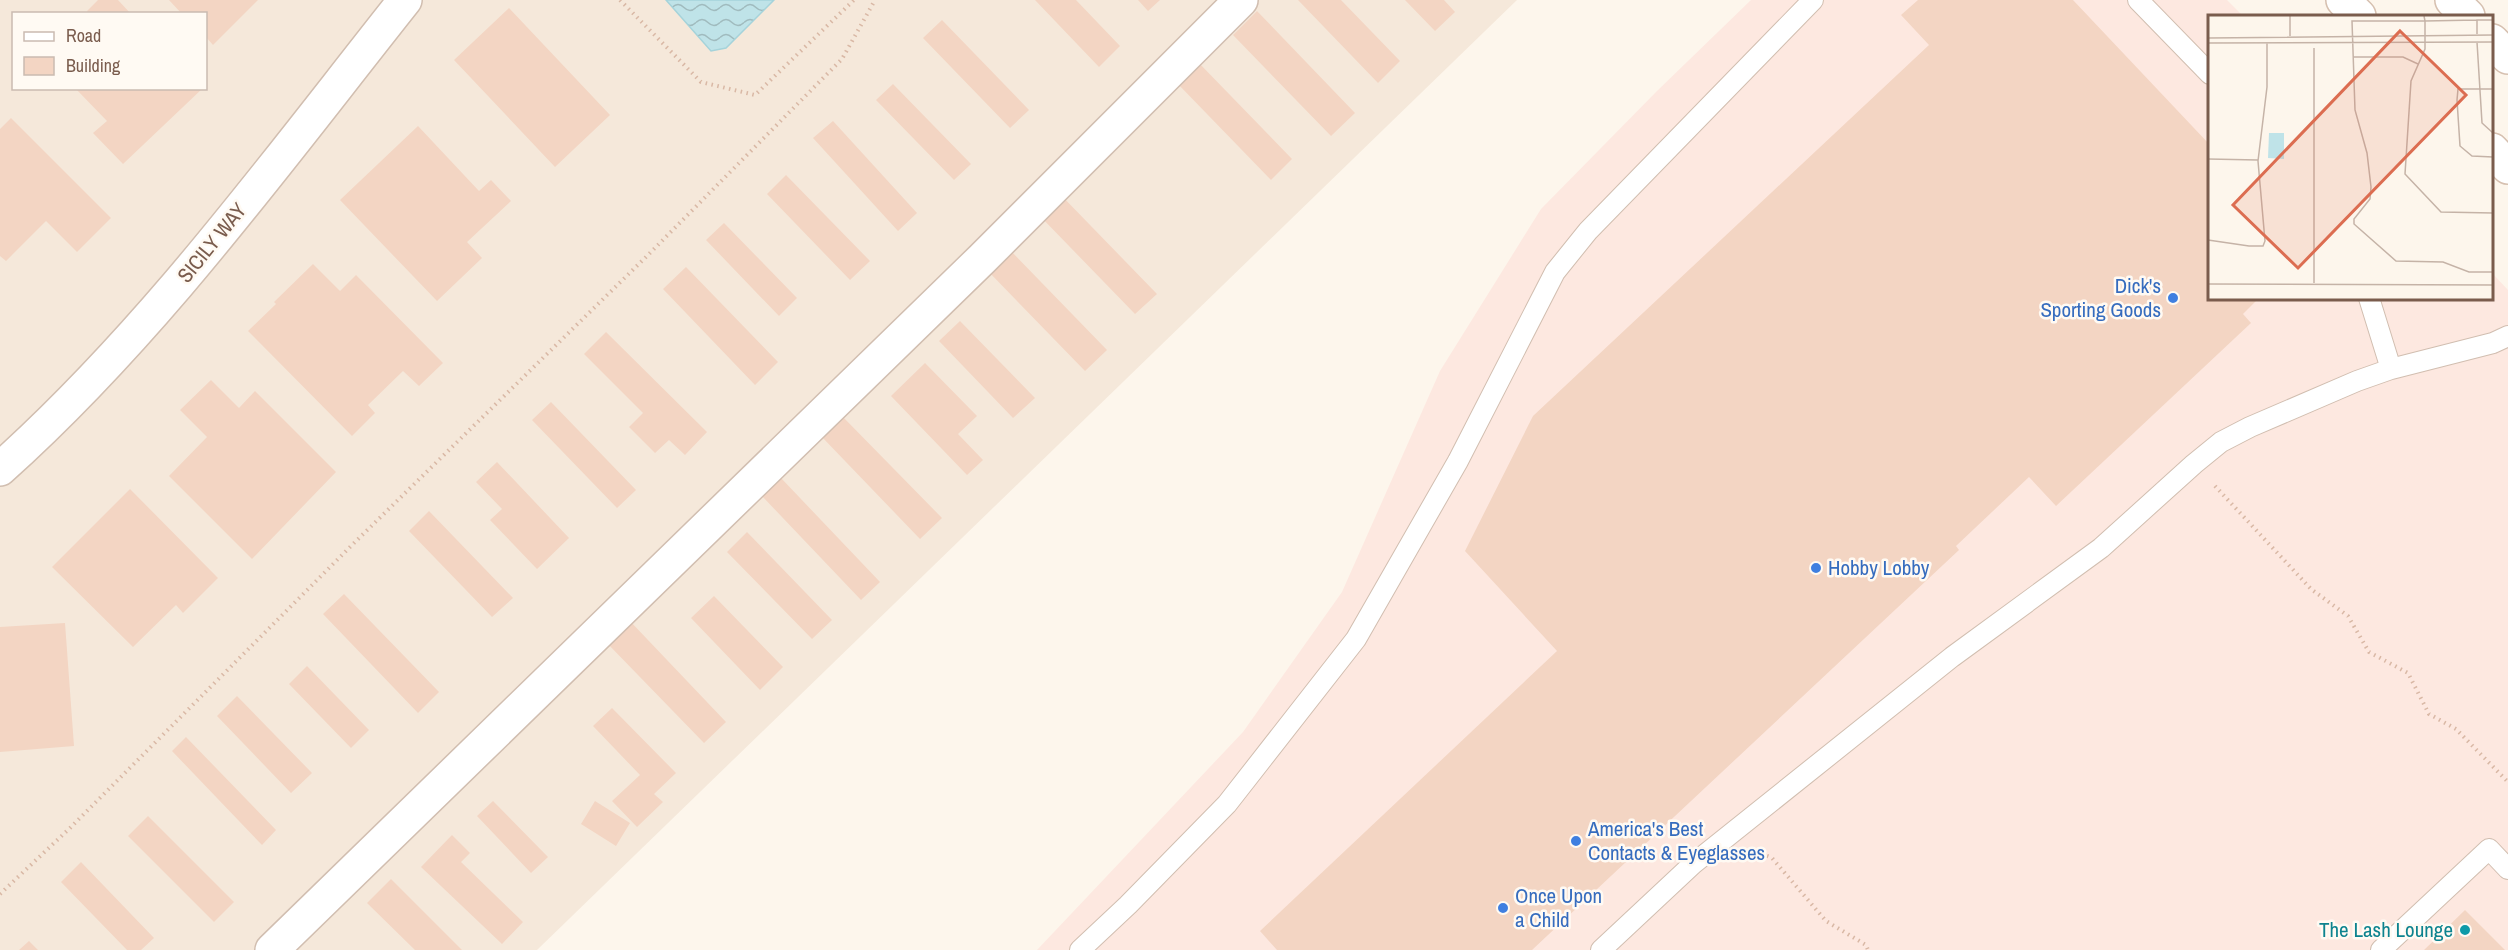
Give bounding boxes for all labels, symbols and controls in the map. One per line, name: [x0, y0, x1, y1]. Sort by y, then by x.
legend: [12, 12, 207, 90]
inset map: [2208, 15, 2493, 300]
text: Road: [66, 23, 101, 48]
text: Building: [66, 53, 121, 78]
street label: SICILY WAY: [170, 196, 253, 289]
place label: Dick's Sporting Goods: [2040, 271, 2161, 324]
marker: Dick's Sporting Goods: [2166, 291, 2180, 305]
place label: Hobby Lobby: [1828, 553, 1930, 582]
marker: Hobby Lobby: [1809, 561, 1823, 575]
place label: America's Best Contacts & Eyeglasses: [1587, 814, 1765, 867]
marker: America's Best Contacts & Eyeglasses: [1569, 834, 1583, 848]
place label: Once Upon a Child: [1515, 881, 1602, 934]
marker: Once Upon a Child: [1496, 901, 1510, 915]
place label: The Lash Lounge: [2319, 915, 2453, 944]
marker: The Lash Lounge: [2458, 923, 2472, 937]

